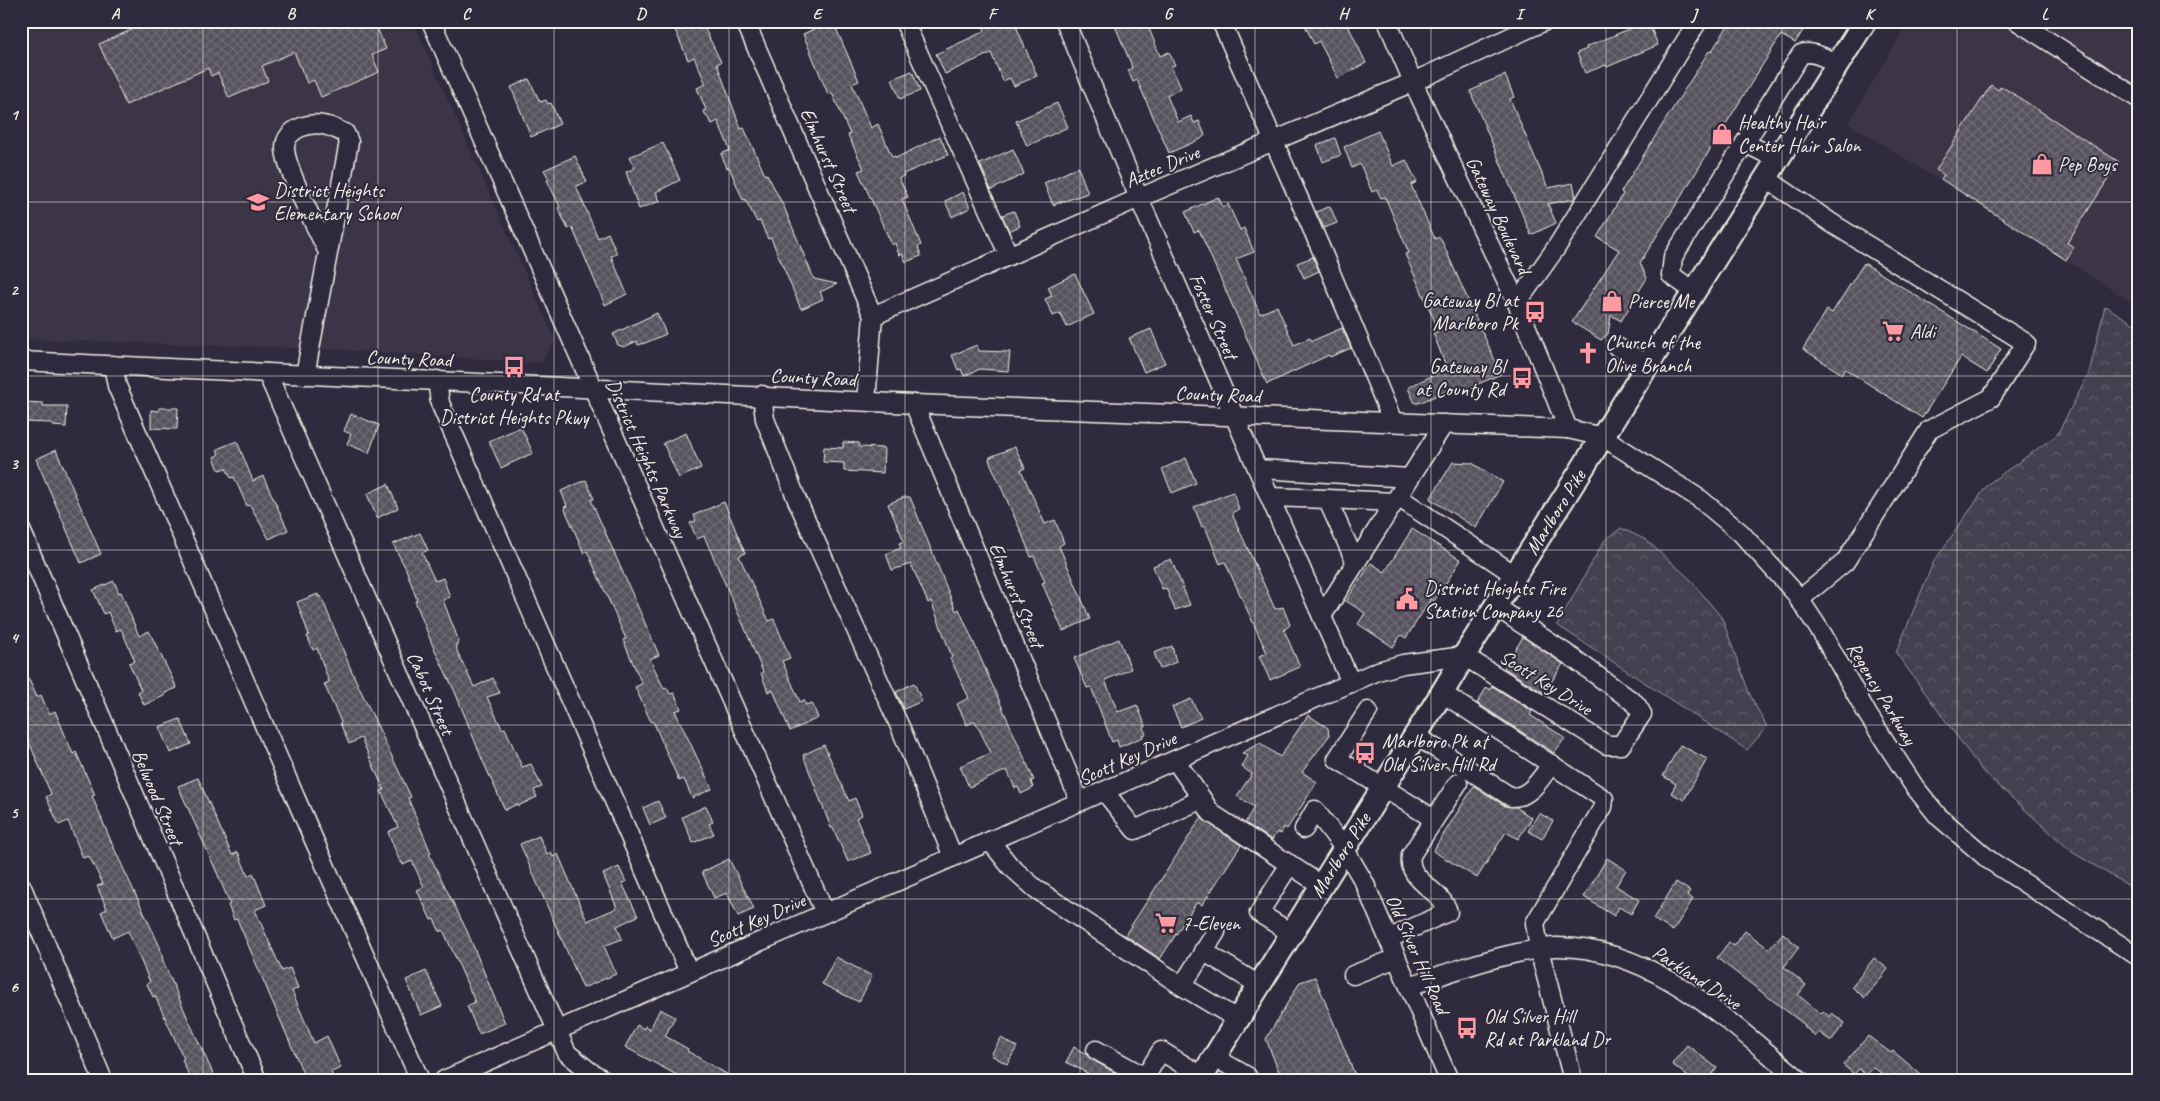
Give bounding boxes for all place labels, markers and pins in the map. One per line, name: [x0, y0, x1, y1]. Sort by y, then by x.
place label: Healthy Hair Center Hair Salon: [1738, 110, 1862, 158]
shop icon: Healthy Hair Center Hair Salon: [1709, 121, 1735, 147]
shop icon: Pep Boys: [2029, 151, 2055, 177]
place label: Pep Boys: [2058, 152, 2119, 177]
place label: District Heights Elementary School: [274, 178, 402, 226]
school or university icon: District Heights Elementary School: [245, 189, 271, 215]
place label: Gateway Bl at Marlboro Pk: [1422, 288, 1520, 336]
shop icon: Pierce Me: [1599, 288, 1625, 314]
place label: Pierce Me: [1628, 289, 1696, 314]
bus stop icon: Gateway Bl at Marlboro Pk: [1522, 299, 1548, 325]
supermarket icon: Aldi: [1880, 318, 1906, 344]
place label: Aldi: [1910, 319, 1937, 344]
place label: Church of the Olive Branch: [1605, 330, 1702, 378]
church icon: Church of the Olive Branch: [1575, 340, 1601, 366]
bus stop icon: County Rd at District Heights Pkwy: [501, 354, 527, 380]
place label: Gateway Bl at County Rd: [1415, 354, 1509, 402]
bus stop icon: Gateway Bl at County Rd: [1509, 365, 1535, 391]
place label: County Rd at District Heights Pkwy: [440, 382, 590, 430]
place label: District Heights Fire Station Company 26: [1424, 576, 1567, 624]
public building icon: District Heights Fire Station Company 26: [1394, 586, 1420, 612]
place label: Marlboro Pk at Old Silver Hill Rd: [1382, 729, 1498, 777]
bus stop icon: Marlboro Pk at Old Silver Hill Rd: [1352, 740, 1378, 766]
supermarket icon: 7-Eleven: [1153, 910, 1179, 936]
place label: 7-Eleven: [1182, 911, 1241, 936]
place label: Old Silver Hill Rd at Parkland Dr: [1484, 1004, 1612, 1052]
bus stop icon: Old Silver Hill Rd at Parkland Dr: [1454, 1015, 1480, 1041]

